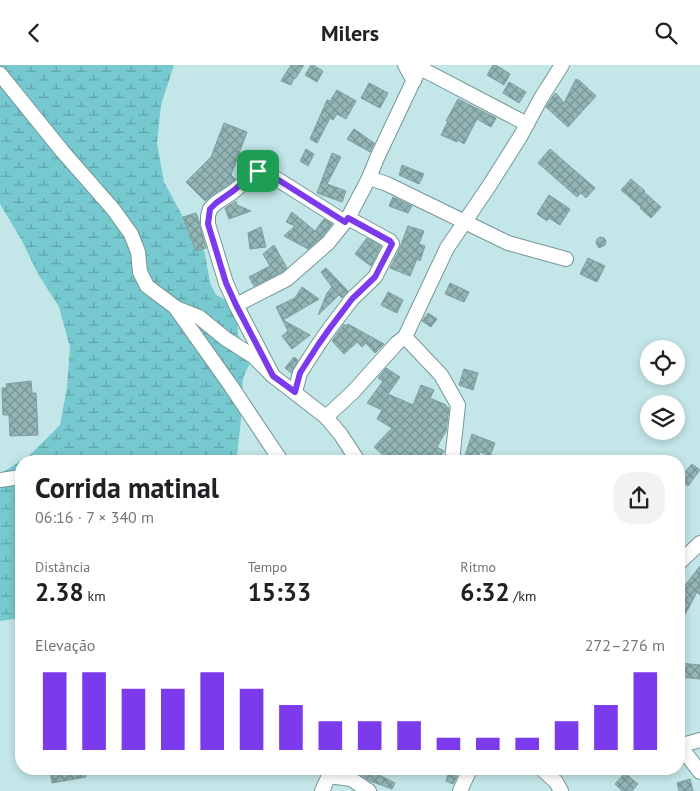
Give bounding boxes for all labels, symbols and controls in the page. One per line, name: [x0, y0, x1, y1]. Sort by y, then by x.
icon: back: [20, 19, 48, 47]
text: Milers: [321, 19, 379, 47]
icon: search: [652, 19, 680, 47]
pin: [237, 150, 279, 192]
icon: arrive: [244, 157, 272, 185]
map controls: [640, 340, 685, 440]
button: locate: [640, 340, 685, 385]
button: layers: [640, 395, 685, 440]
text: Corrida matinal: [35, 469, 219, 506]
button: share: [613, 472, 665, 524]
text: 06:16 · 7 × 340 m: [35, 507, 154, 527]
text: Distância: [35, 558, 90, 576]
text: Tempo: [248, 558, 287, 576]
text: Ritmo: [460, 558, 496, 576]
text: 2.38: [35, 576, 84, 608]
text: 15:33: [248, 576, 311, 608]
text: 6:32: [460, 576, 510, 608]
text: km: [84, 587, 106, 605]
text: /km: [510, 587, 536, 605]
text: Elevação: [35, 635, 95, 655]
text: 272–276 m: [585, 635, 665, 655]

